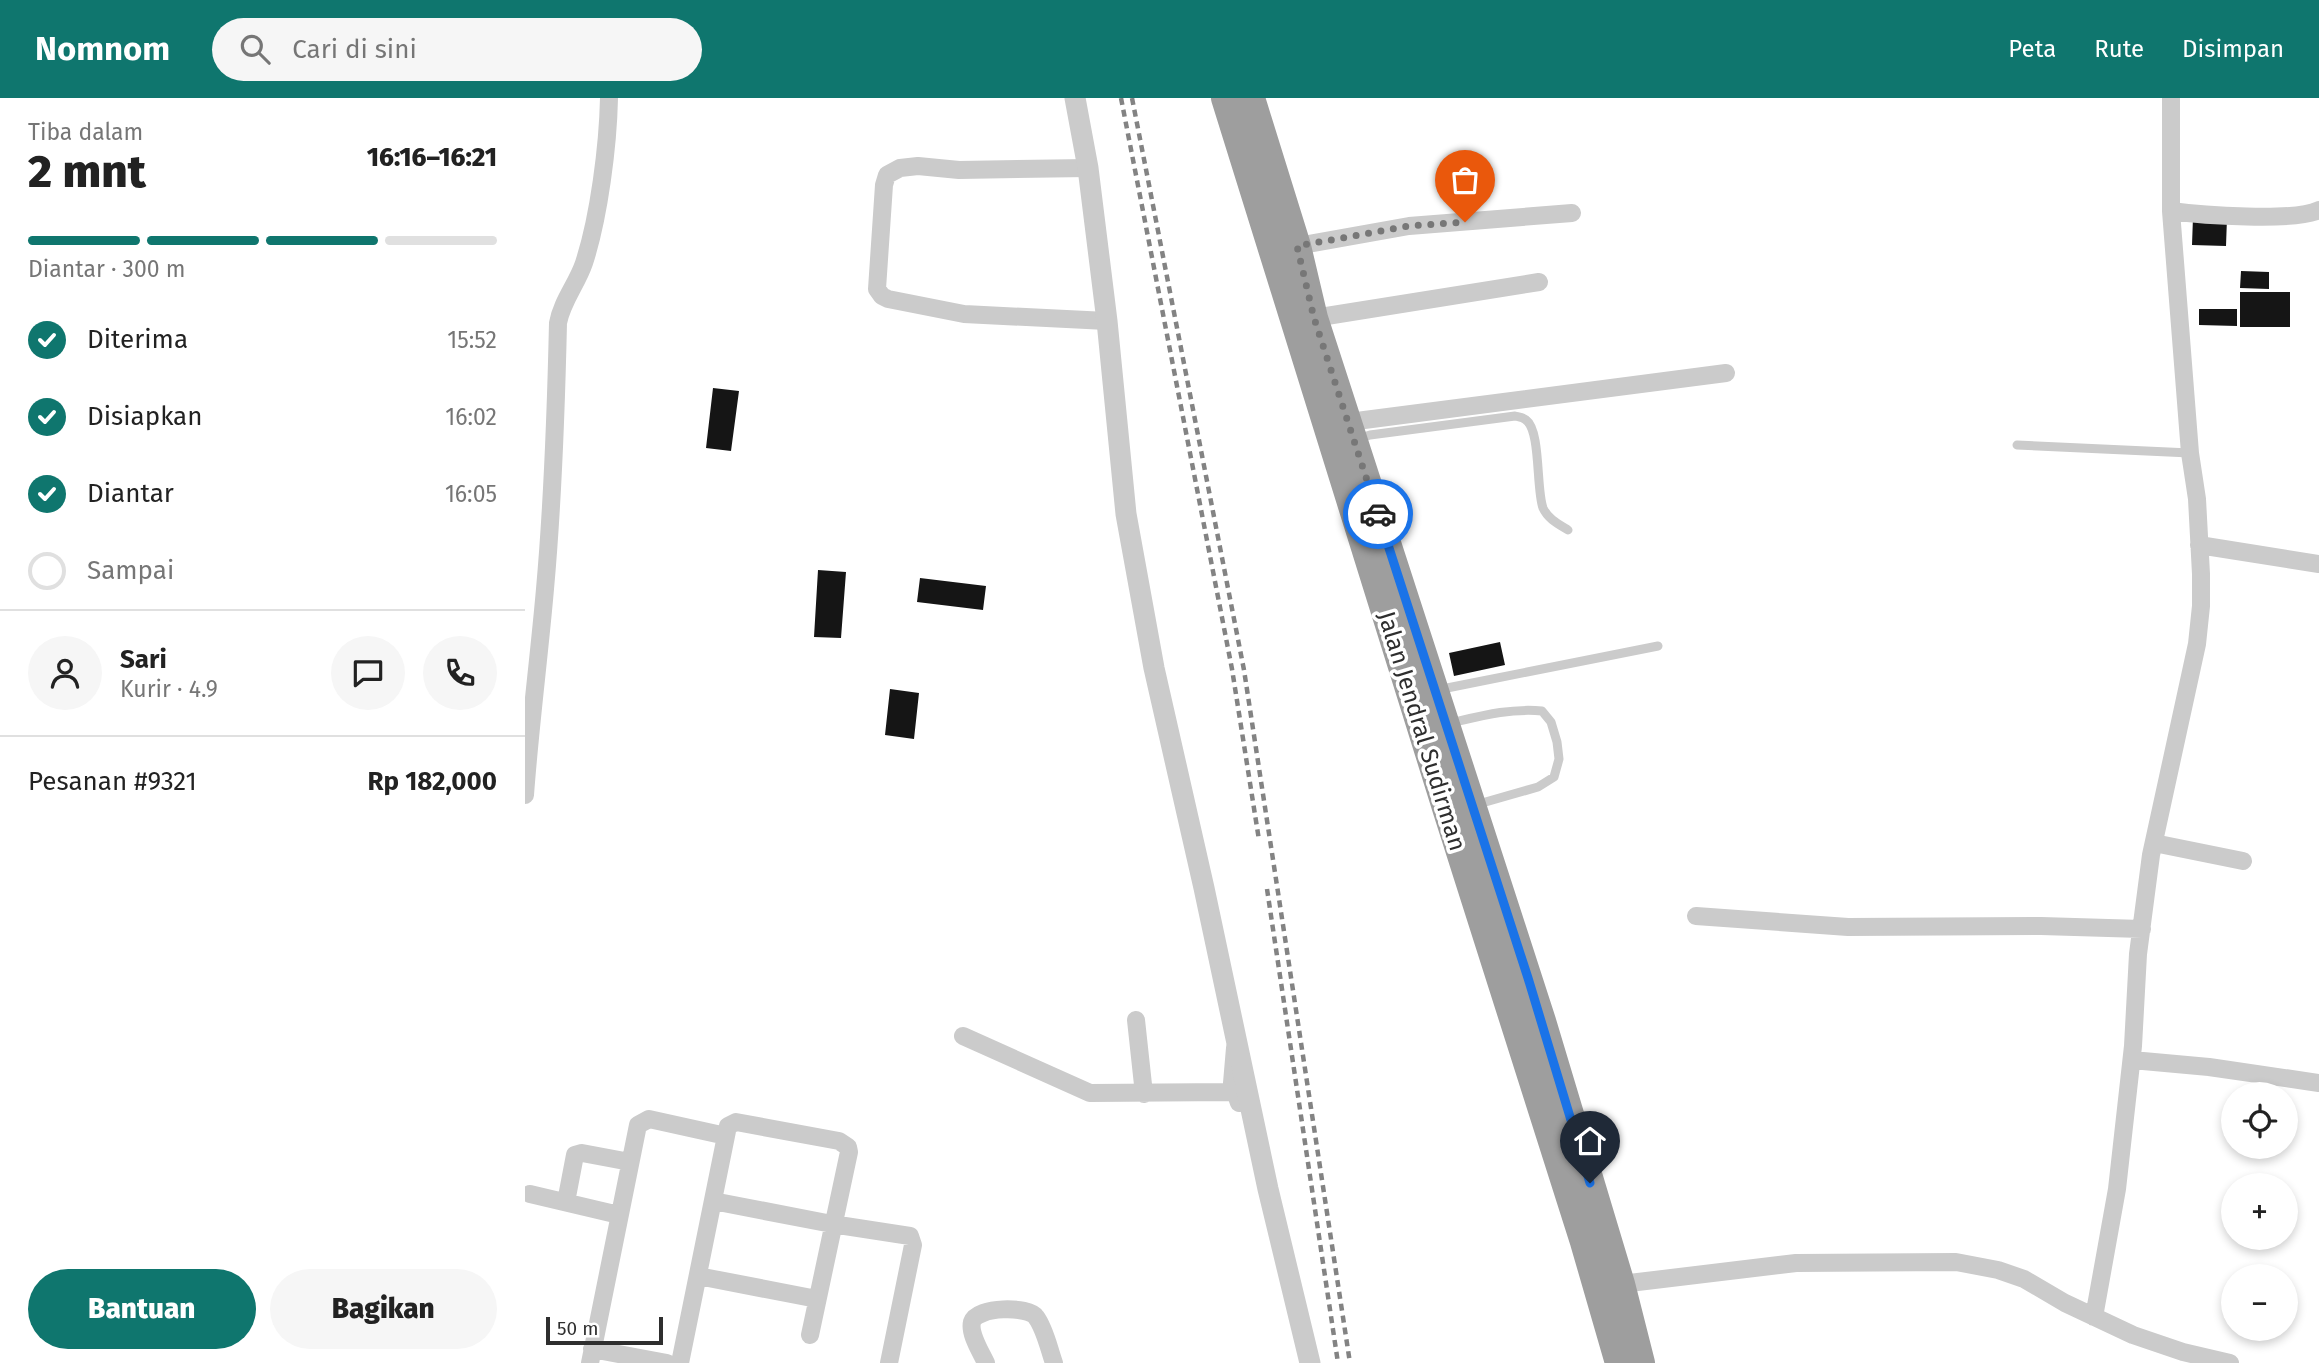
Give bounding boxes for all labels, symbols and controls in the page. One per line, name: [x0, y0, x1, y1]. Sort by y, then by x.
search box: [212, 18, 702, 81]
text: Nomnom: [35, 29, 170, 69]
icon: search: [236, 30, 274, 68]
text: Cari di sini: [292, 34, 417, 65]
text: Peta: [2008, 35, 2056, 63]
text: Rute: [2094, 35, 2144, 63]
text: Disimpan: [2182, 35, 2284, 63]
text: Tiba dalam: [28, 118, 143, 146]
text: 16:16–16:21: [367, 142, 497, 173]
text: 2 mnt: [28, 144, 146, 199]
pin: [1435, 150, 1495, 222]
icon: bag: [1446, 161, 1484, 199]
text: Diantar · 300 m: [28, 255, 185, 283]
icon: check: [28, 321, 66, 359]
text: Diterima: [87, 324, 188, 355]
text: 15:52: [447, 326, 497, 354]
icon: check: [28, 398, 66, 436]
text: Disiapkan: [87, 401, 202, 432]
text: 16:02: [445, 403, 497, 431]
icon: check: [28, 475, 66, 513]
text: Diantar: [87, 478, 174, 509]
courier: [1343, 479, 1413, 549]
text: 16:05: [445, 480, 497, 508]
icon: car: [1359, 495, 1397, 533]
text: Sampai: [87, 555, 174, 586]
street label: Jalan Jendral Sudirman: [1372, 608, 1472, 854]
button: person: [28, 636, 102, 710]
button: chat: [331, 636, 405, 710]
button: phone: [423, 636, 497, 710]
text: Sari: [120, 644, 167, 675]
text: Kurir · 4.9: [120, 675, 218, 703]
text: Pesanan #9321: [28, 766, 197, 797]
text: Rp 182,000: [367, 766, 497, 797]
map controls: [2221, 1082, 2298, 1341]
button: locate: [2221, 1082, 2298, 1159]
pin: [1560, 1111, 1620, 1183]
icon: home: [1571, 1122, 1609, 1160]
button: +: [2221, 1173, 2298, 1250]
button: −: [2221, 1264, 2298, 1341]
button: Bantuan: [28, 1269, 256, 1349]
button: Bagikan: [270, 1269, 497, 1349]
scale bar: [546, 1314, 663, 1346]
text: 50 m: [557, 1317, 598, 1340]

